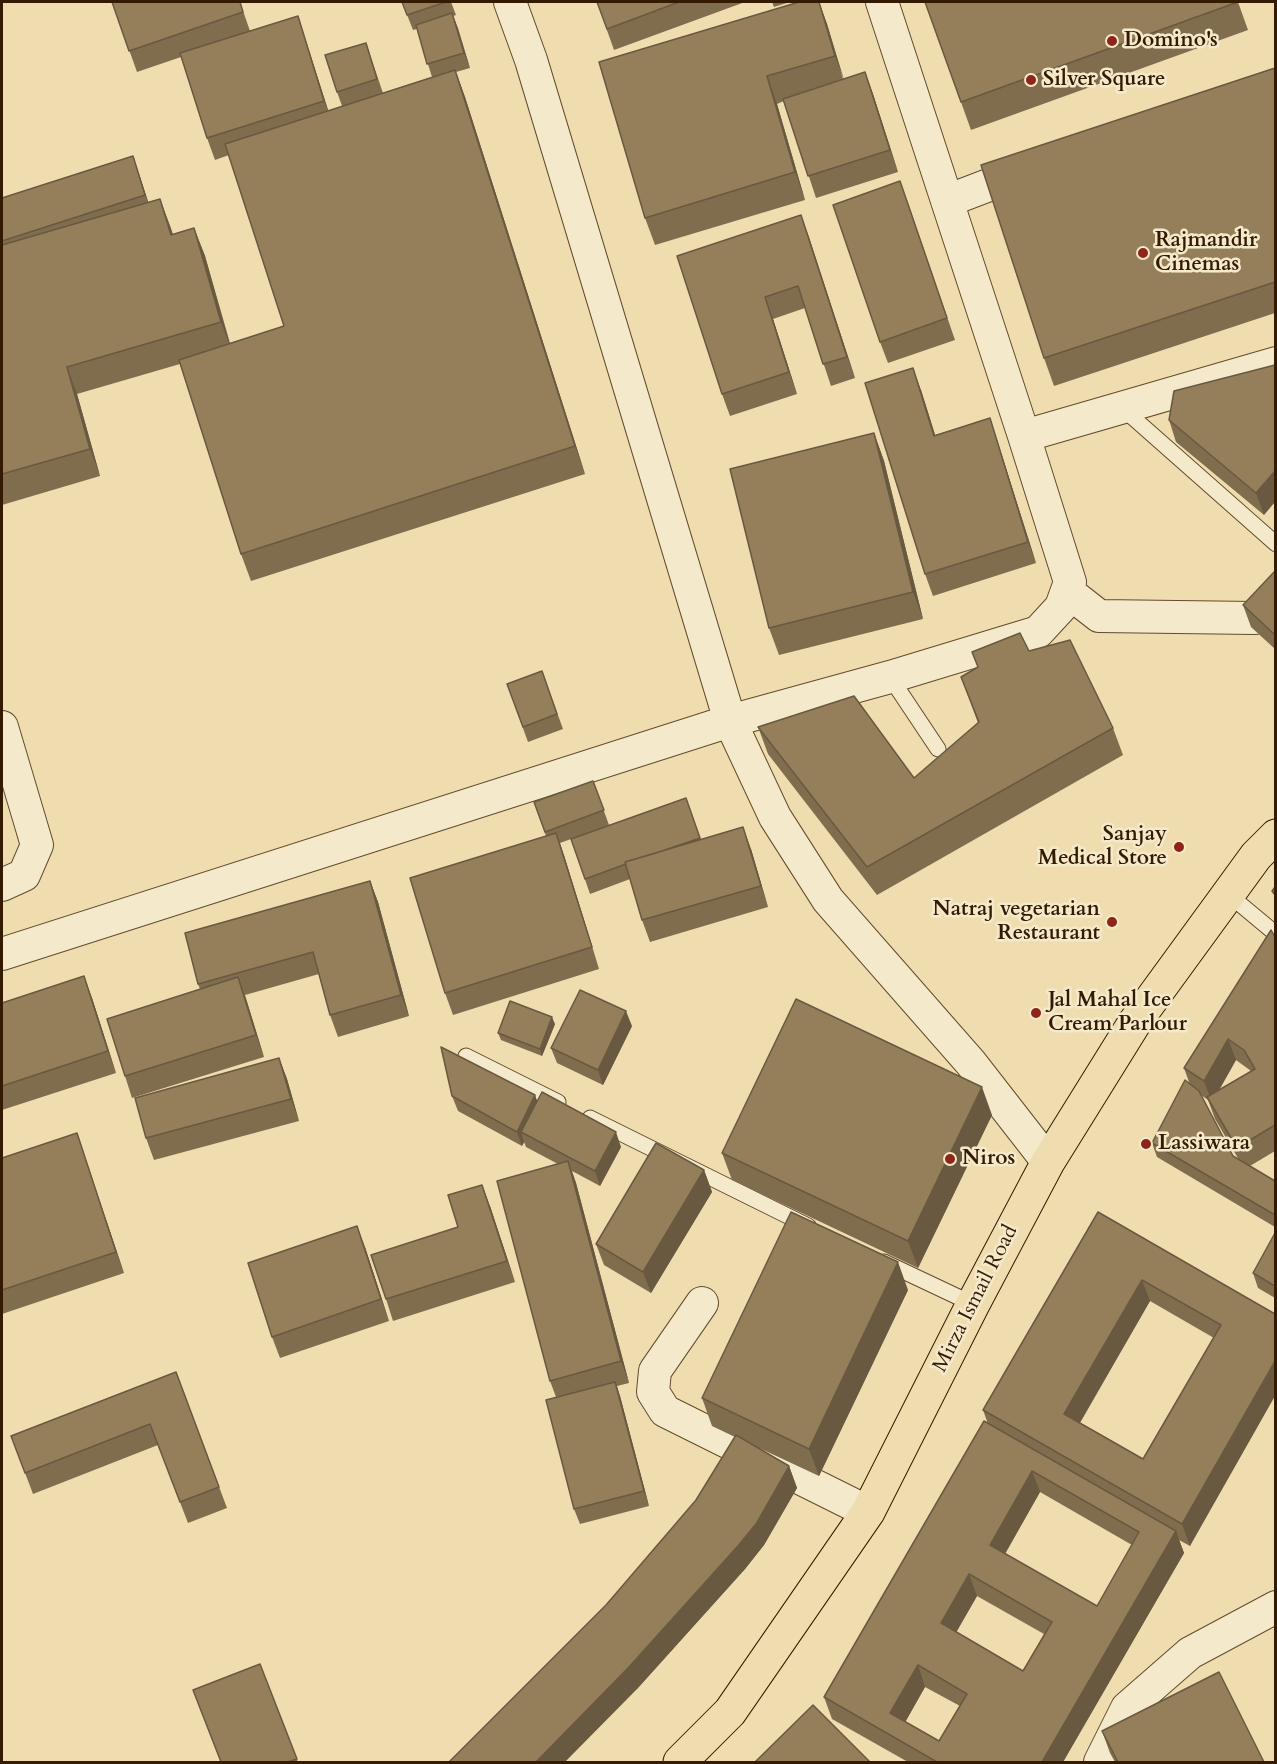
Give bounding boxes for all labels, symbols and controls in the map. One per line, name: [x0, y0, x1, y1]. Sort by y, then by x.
place label: Domino's: [1124, 28, 1218, 54]
marker: Domino's: [1105, 34, 1119, 48]
place label: Silver Square: [1043, 67, 1165, 93]
marker: Silver Square: [1024, 73, 1038, 87]
place label: Rajmandir Cinemas: [1155, 228, 1257, 278]
marker: Rajmandir Cinemas: [1136, 246, 1150, 260]
place label: Sanjay Medical Store: [1038, 822, 1167, 872]
marker: Sanjay Medical Store: [1172, 840, 1186, 854]
place label: Natraj vegetarian Restaurant: [933, 897, 1100, 947]
marker: Natraj vegetarian Restaurant: [1105, 915, 1119, 929]
place label: Jal Mahal Ice Cream Parlour: [1048, 988, 1187, 1038]
marker: Jal Mahal Ice Cream Parlour: [1029, 1006, 1043, 1020]
place label: Lassiwara: [1158, 1131, 1250, 1157]
marker: Lassiwara: [1139, 1137, 1153, 1151]
place label: Niros: [962, 1146, 1015, 1172]
marker: Niros: [943, 1152, 957, 1166]
street label: Mirza Ismail Road: [928, 1221, 1024, 1377]

